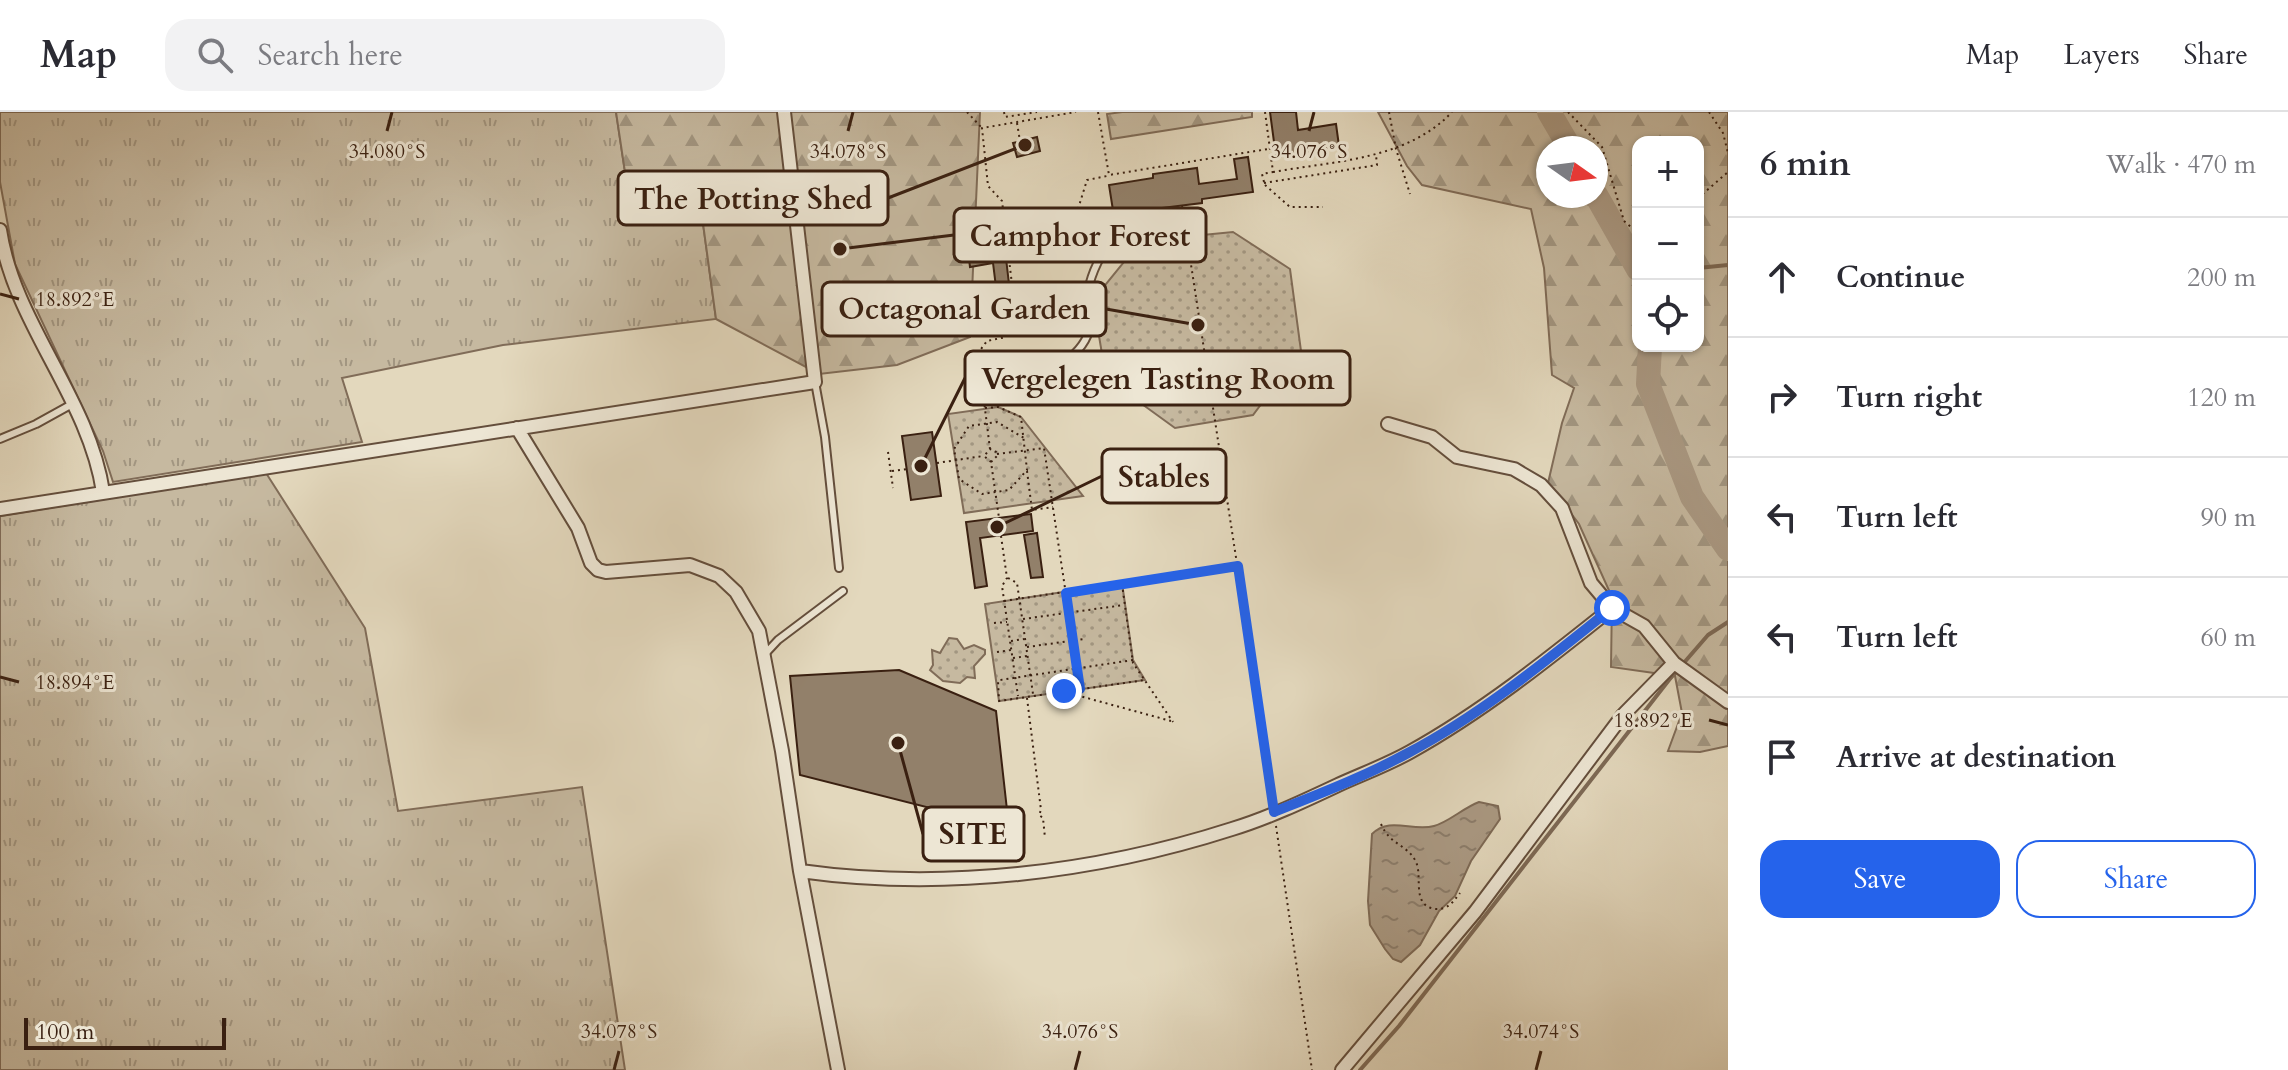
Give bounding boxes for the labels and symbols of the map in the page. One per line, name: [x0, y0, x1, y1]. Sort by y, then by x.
north arrow: [1536, 136, 1608, 208]
text: 34.080°S: [349, 138, 425, 165]
text: 34.078°S: [810, 138, 886, 165]
text: 34.076°S: [1271, 138, 1347, 165]
callout: The Potting Shed: [618, 171, 888, 225]
text: The Potting Shed: [634, 179, 872, 220]
callout: Camphor Forest: [954, 208, 1206, 262]
text: Camphor Forest: [970, 216, 1191, 257]
callout: Octagonal Garden: [822, 282, 1106, 336]
text: 18.892°E: [36, 286, 114, 313]
text: Octagonal Garden: [838, 289, 1090, 330]
callout: Vergelegen Tasting Room: [965, 351, 1350, 405]
text: Vergelegen Tasting Room: [981, 359, 1335, 400]
callout: Stables: [1102, 449, 1226, 503]
text: Stables: [1118, 457, 1210, 498]
route start: [1594, 590, 1630, 626]
text: 18.894°E: [36, 669, 114, 696]
route end: [1046, 673, 1082, 709]
text: 18.892°E: [1614, 707, 1692, 734]
callout: SITE: [923, 807, 1024, 861]
text: SITE: [939, 814, 1007, 855]
scale bar: [24, 1014, 226, 1050]
text: 34.078°S: [581, 1018, 657, 1045]
text: 34.076°S: [1042, 1018, 1118, 1045]
text: 34.074°S: [1503, 1018, 1579, 1045]

